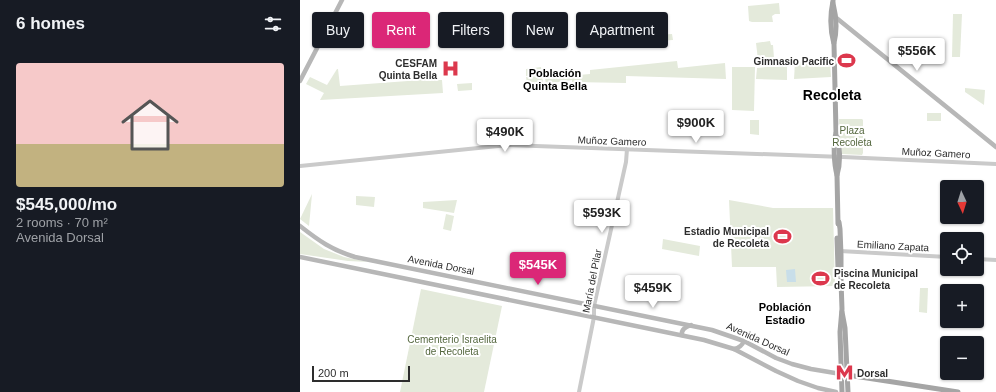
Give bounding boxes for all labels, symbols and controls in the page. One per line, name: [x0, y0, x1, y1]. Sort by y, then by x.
chip: Buy: [312, 12, 364, 48]
chip: Rent: [372, 12, 430, 48]
chip: Filters: [438, 12, 504, 48]
chip: New: [512, 12, 568, 48]
chip: Apartment: [576, 12, 668, 48]
icon: filters: [262, 13, 284, 35]
text: 6 homes: [16, 14, 85, 33]
pin: $556K: [889, 38, 945, 72]
text: $556K: [898, 43, 936, 58]
sports icon: Gimnasio Pacific: [837, 51, 857, 71]
place label: Gimnasio Pacific: [753, 56, 834, 67]
place label: CESFAM Quinta Bella: [379, 58, 437, 81]
hospital icon: CESFAM Quinta Bella: [440, 59, 460, 79]
district label: Población Quinta Bella: [523, 67, 588, 92]
district label: Recoleta: [803, 87, 861, 103]
icon: home: [114, 89, 186, 161]
pin: $900K: [668, 110, 724, 144]
text: $900K: [677, 115, 715, 130]
pin: $490K: [477, 119, 533, 153]
text: $490K: [486, 124, 524, 139]
park label: Plaza Recoleta: [832, 125, 872, 148]
street label: Muñoz Gamero: [577, 134, 647, 148]
street label: Muñoz Gamero: [901, 146, 971, 160]
north arrow: [940, 180, 984, 224]
map controls: [940, 180, 984, 380]
text: $545,000/mo: [16, 195, 117, 214]
pin: $593K: [574, 200, 630, 234]
text: $593K: [583, 205, 621, 220]
text: 2 rooms · 70 m²: [16, 215, 108, 230]
place label: Estadio Municipal de Recoleta: [684, 226, 769, 249]
sports icon: Estadio Municipal de Recoleta: [772, 227, 792, 247]
text: Avenida Dorsal: [16, 230, 104, 245]
button: locate: [940, 232, 984, 276]
street label: Emiliano Zapata: [857, 239, 930, 253]
street label: María del Pilar: [580, 248, 604, 314]
pin: $545K: [510, 252, 566, 286]
street label: Avenida Dorsal: [407, 253, 475, 277]
text: $545K: [519, 257, 557, 272]
place label: Piscina Municipal de Recoleta: [834, 268, 918, 291]
sports icon: Piscina Municipal de Recoleta: [811, 269, 831, 289]
pin: $459K: [625, 275, 681, 309]
text: $459K: [634, 280, 672, 295]
button: +: [940, 284, 984, 328]
district label: Población Estadio: [759, 301, 812, 326]
street label: Avenida Dorsal: [725, 320, 791, 358]
park label: Cementerio Israelita de Recoleta: [407, 334, 497, 357]
button: −: [940, 336, 984, 380]
metro station icon: Dorsal: [834, 363, 854, 383]
scale bar: [312, 364, 410, 383]
text: 200 m: [318, 367, 349, 379]
place label: Dorsal: [857, 368, 888, 379]

